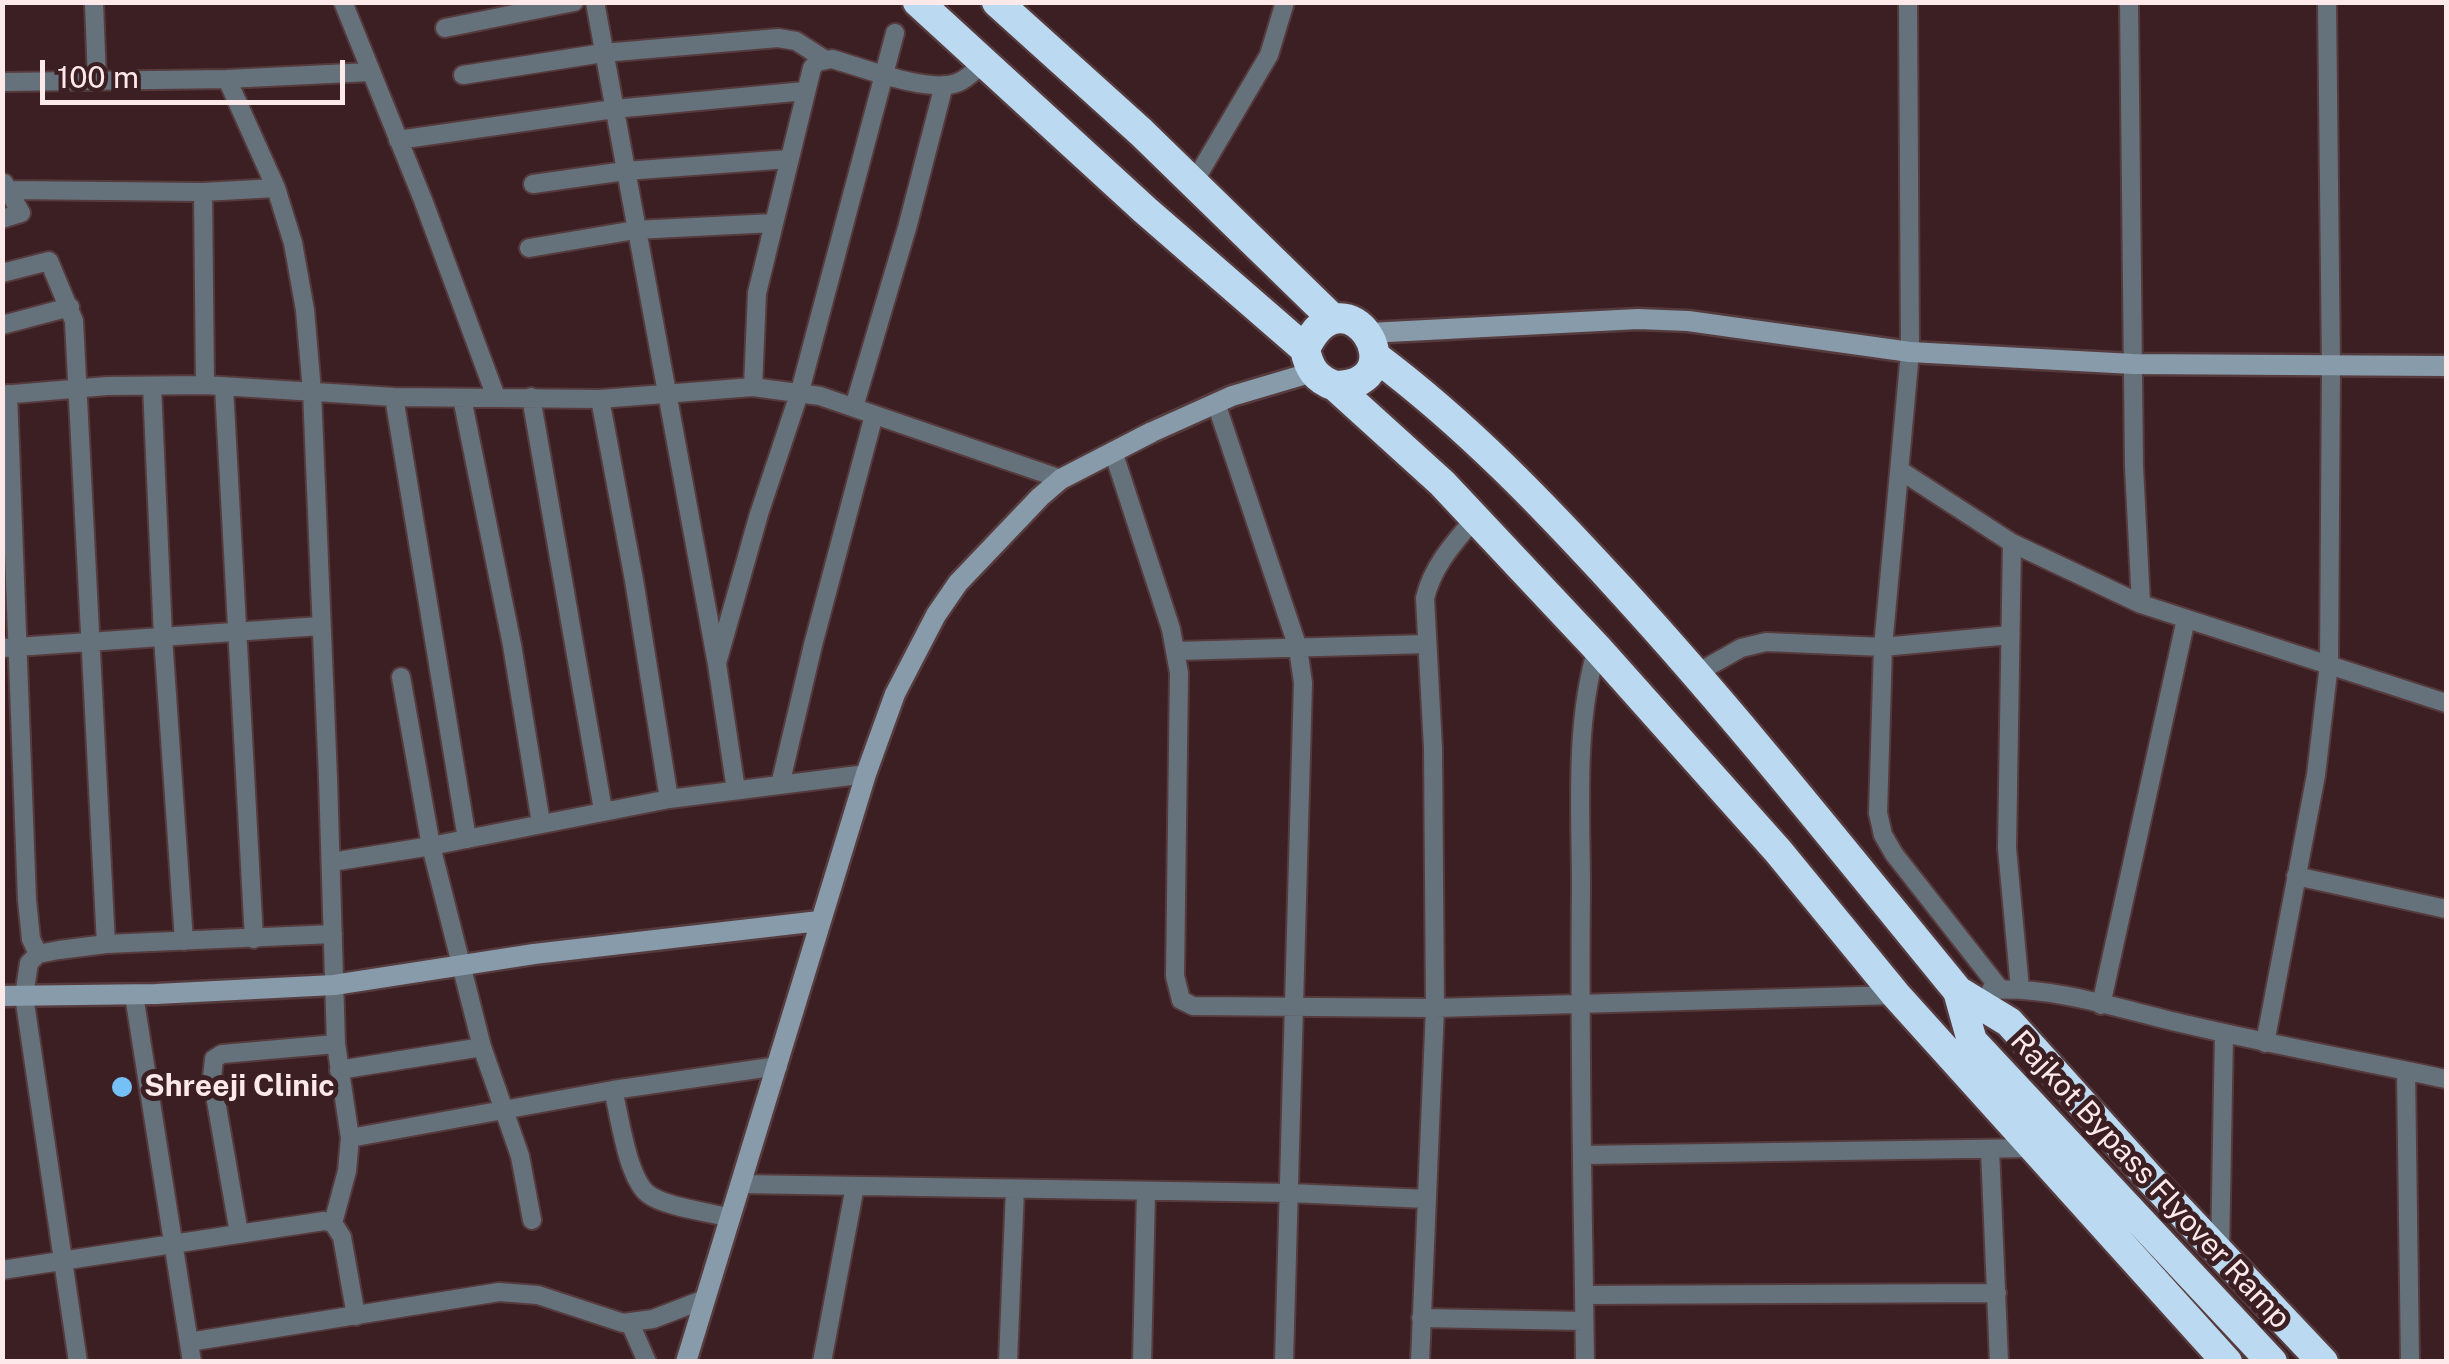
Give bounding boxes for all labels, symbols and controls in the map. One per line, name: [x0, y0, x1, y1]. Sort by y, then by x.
scale bar: [45, 40, 350, 102]
text: 100 m: [57, 59, 139, 95]
street label: Rajkot Bypass Flyover Ramp: [2003, 1024, 2297, 1336]
place label: Shreeji Clinic: [144, 1069, 335, 1105]
marker: Shreeji Clinic: [109, 1074, 135, 1100]

